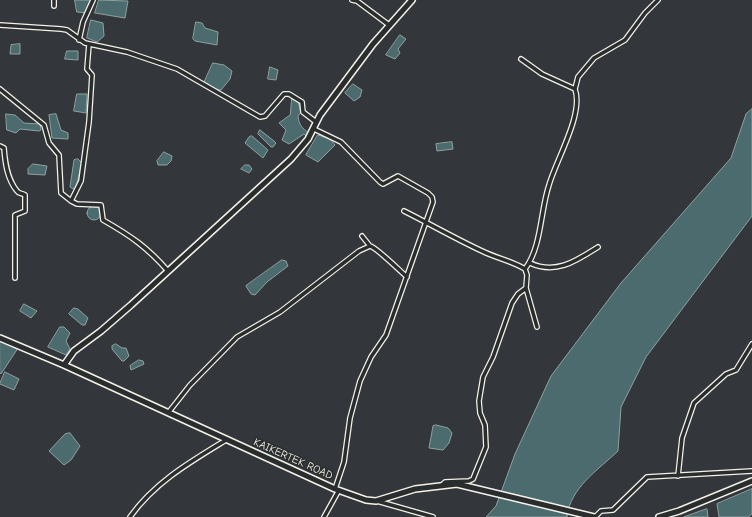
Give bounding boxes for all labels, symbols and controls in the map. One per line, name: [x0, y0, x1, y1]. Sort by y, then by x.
street label: KAIKERTEK ROAD: [251, 436, 335, 482]

